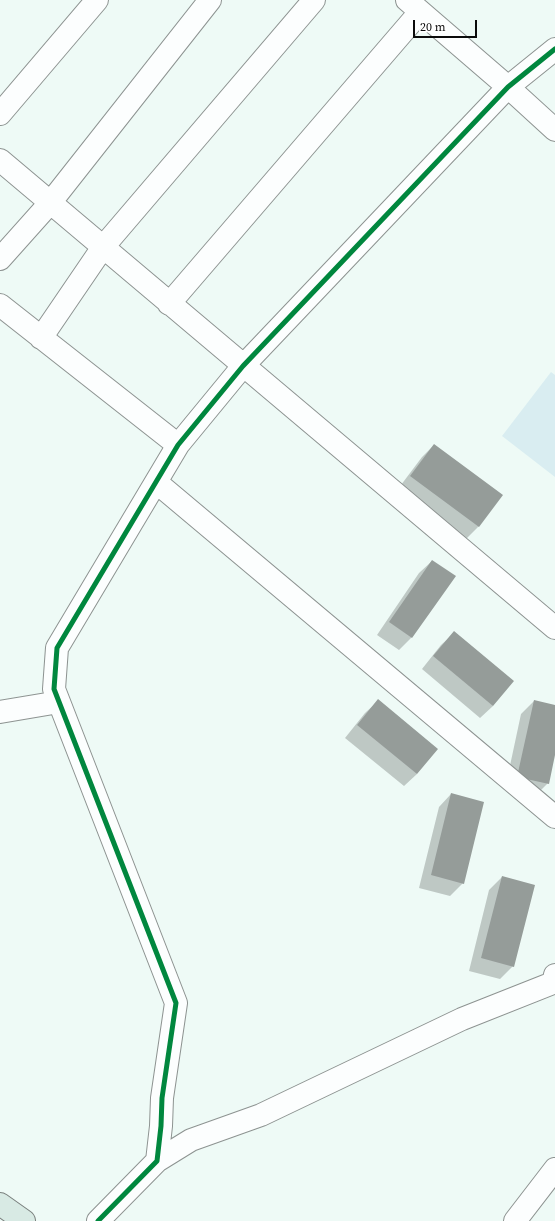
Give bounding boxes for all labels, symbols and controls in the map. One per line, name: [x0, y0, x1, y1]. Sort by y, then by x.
scale bar: [415, 12, 479, 38]
text: 20 m: [420, 19, 446, 35]

